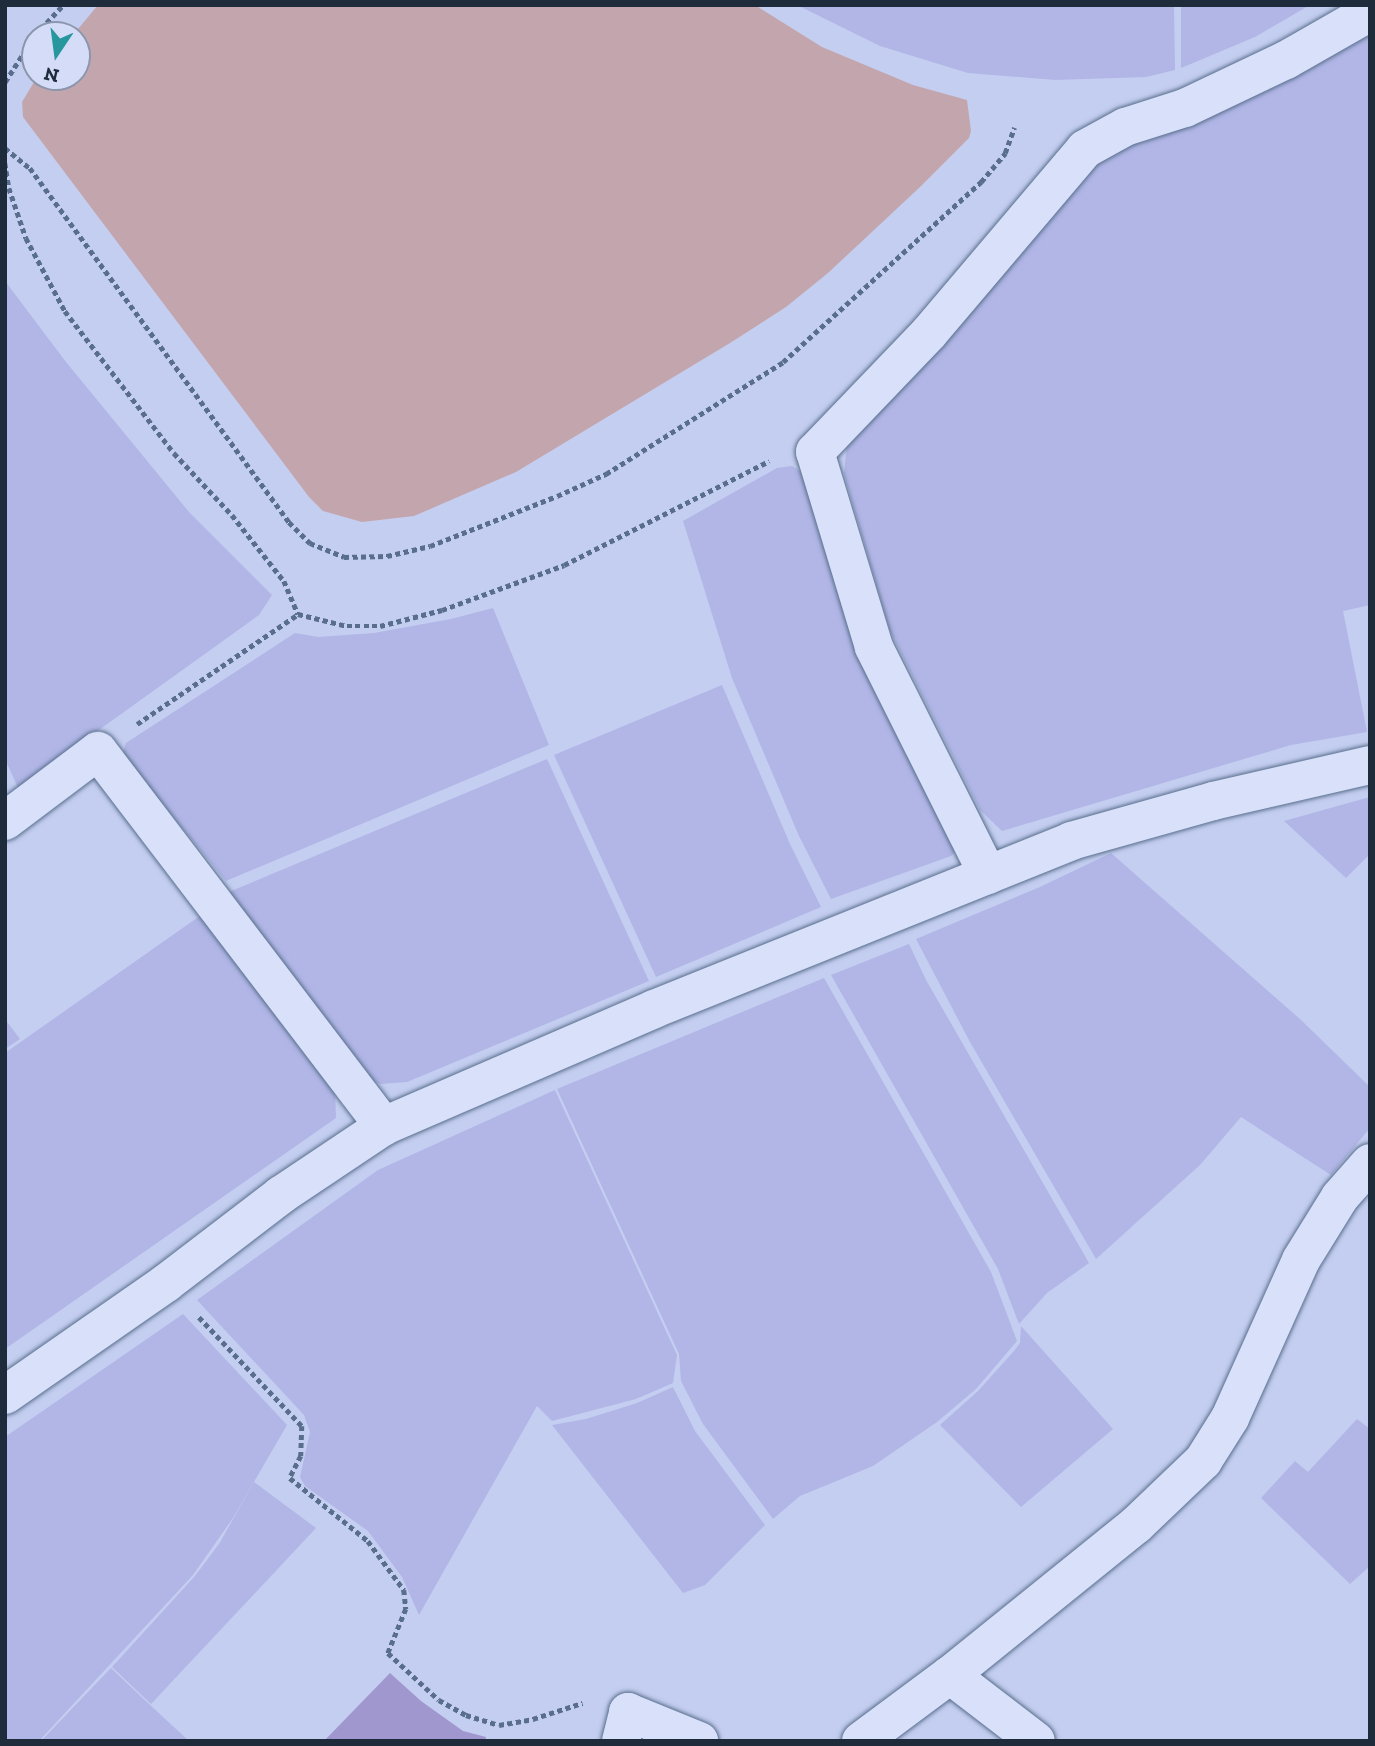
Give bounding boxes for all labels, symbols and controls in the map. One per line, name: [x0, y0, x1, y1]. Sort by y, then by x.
north arrow: [21, 21, 91, 91]
text: N: [42, 62, 61, 88]

